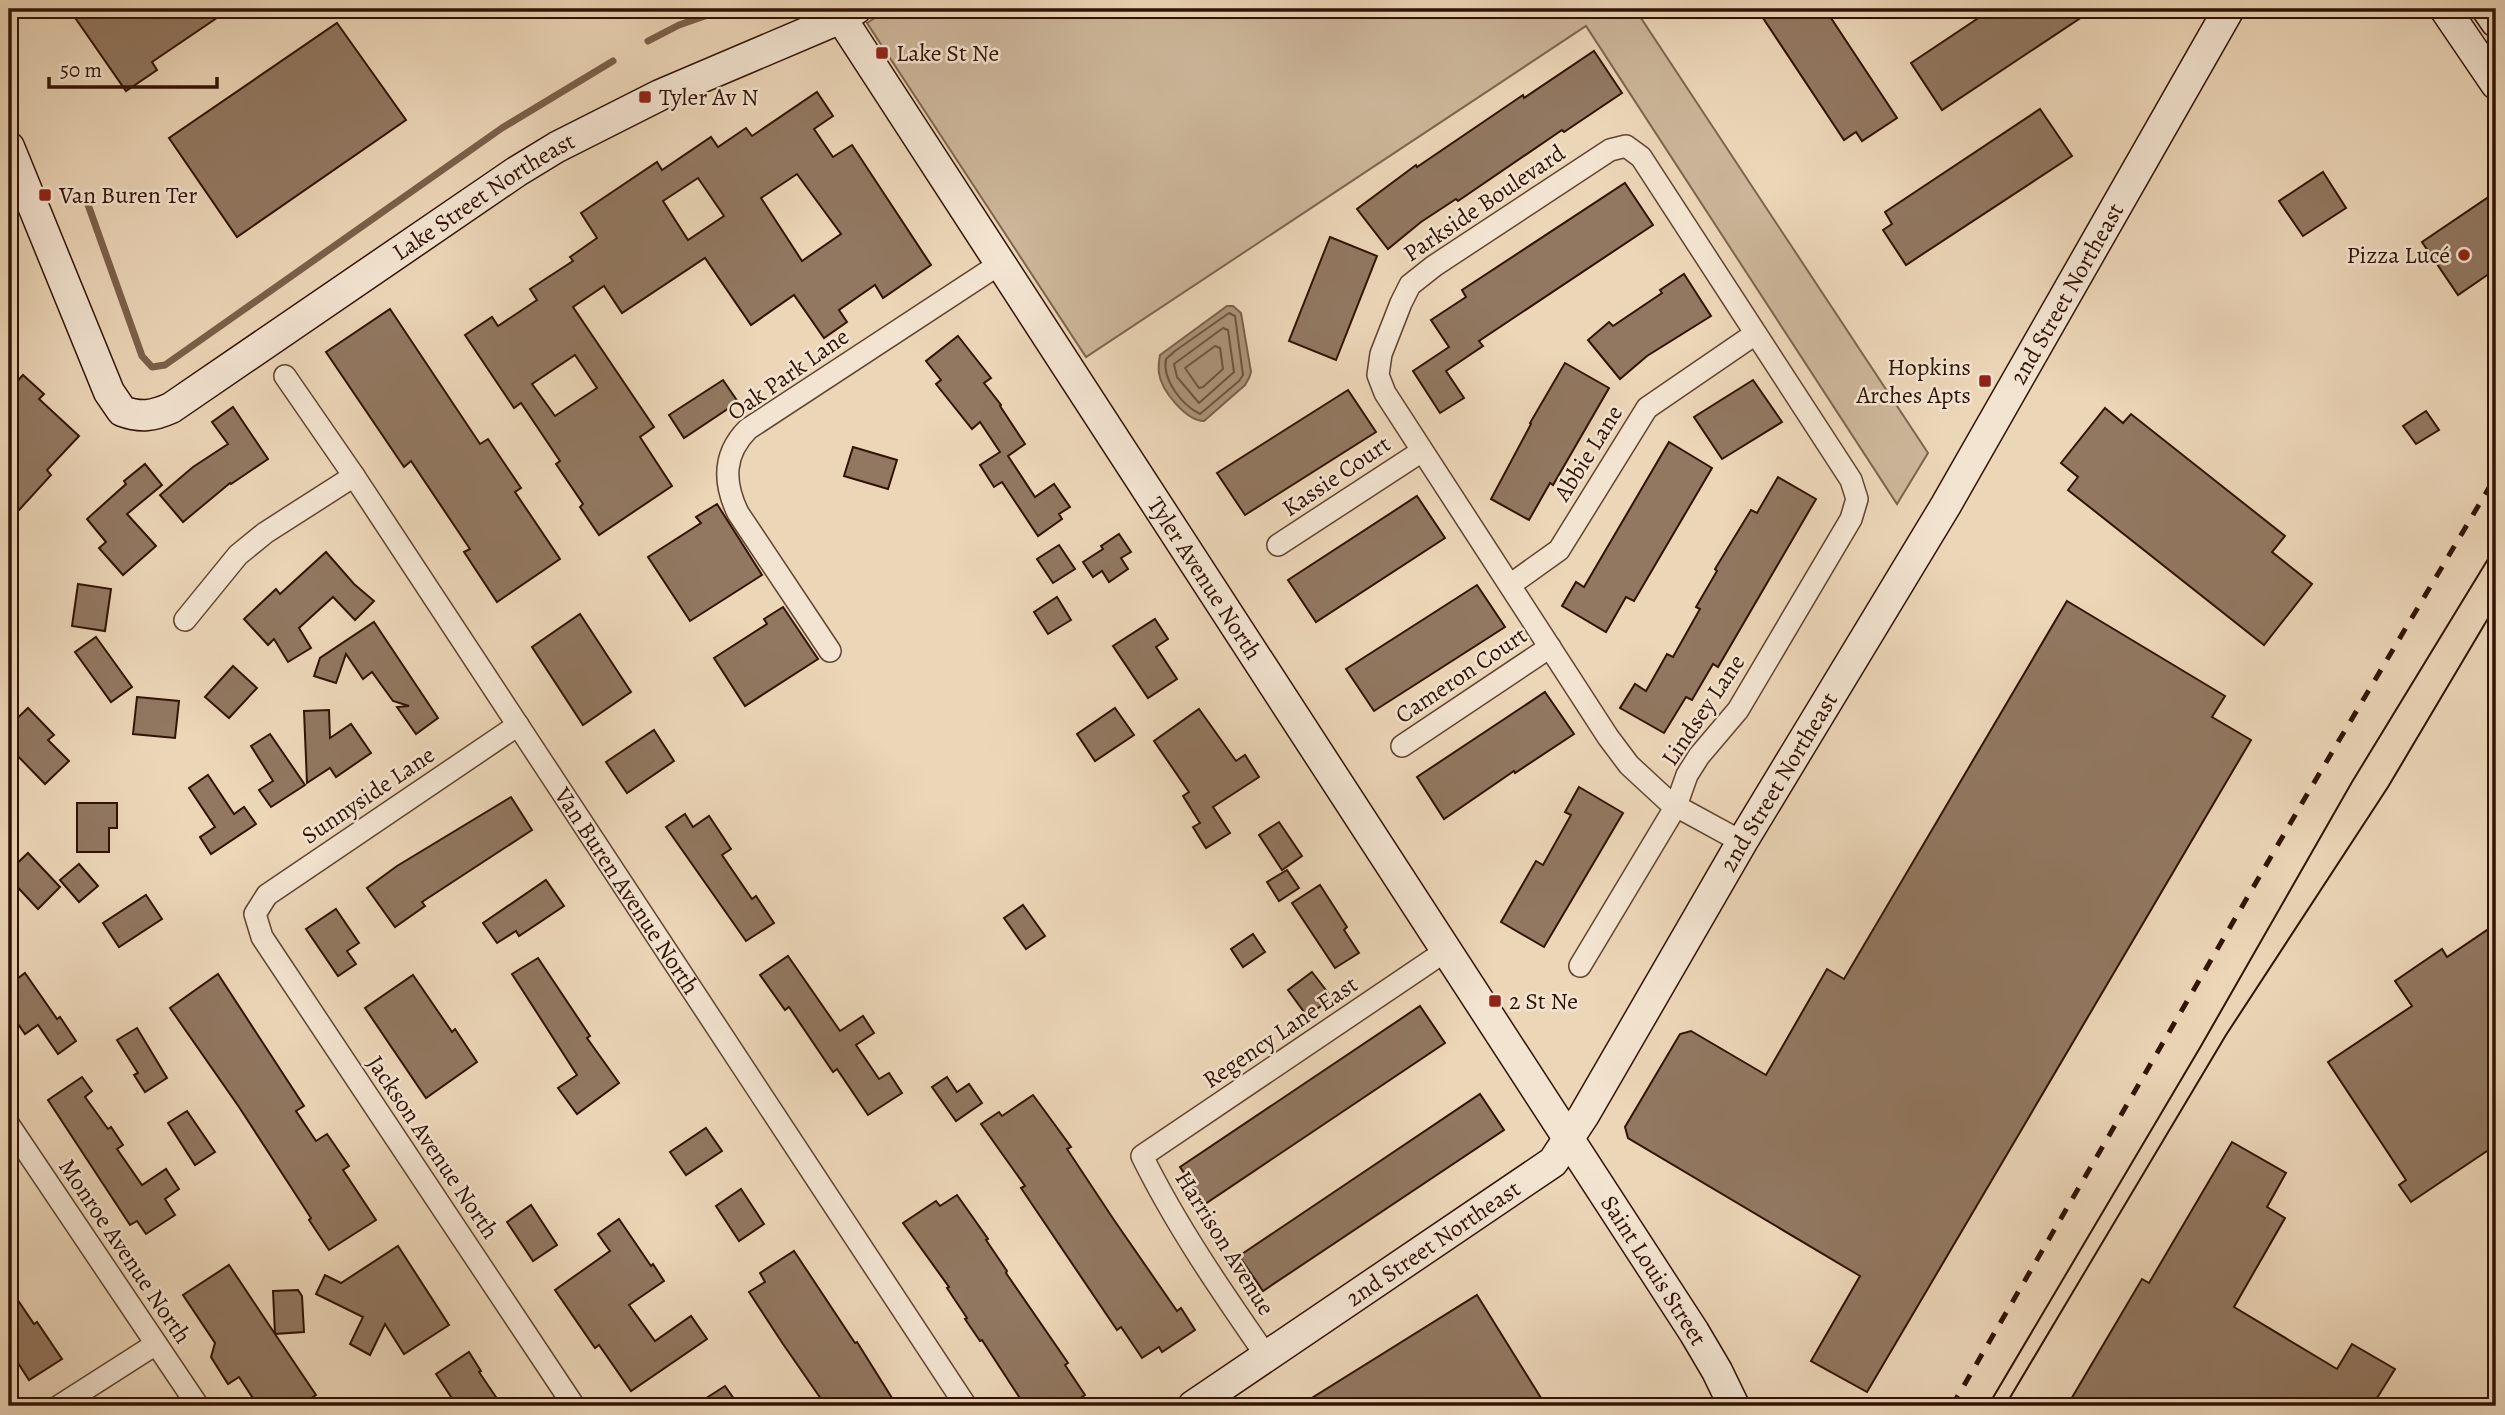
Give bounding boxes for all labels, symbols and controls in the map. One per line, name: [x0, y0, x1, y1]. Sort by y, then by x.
place label: Lake St Ne: [896, 37, 999, 69]
marker: Lake St Ne: [874, 45, 890, 61]
scale bar: [49, 46, 217, 90]
text: 50 m: [60, 56, 102, 84]
place label: Tyler Av N: [659, 81, 758, 113]
marker: Tyler Av N: [637, 89, 653, 105]
street label: Lake Street Northeast: [386, 125, 580, 268]
street label: Parkside Boulevard: [1397, 137, 1571, 269]
place label: Van Buren Ter: [58, 179, 197, 211]
marker: Van Buren Ter: [37, 187, 53, 203]
street label: 2nd Street Northeast: [2002, 197, 2131, 390]
place label: Pizza Lucé: [2347, 239, 2450, 271]
marker: Pizza Lucé: [2456, 247, 2472, 263]
street label: Oak Park Lane: [721, 320, 855, 428]
place label: Hopkins Arches Apts: [1856, 351, 1971, 411]
marker: Hopkins Arches Apts: [1977, 373, 1993, 389]
street label: Abbie Lane: [1545, 399, 1630, 508]
street label: Kassie Court: [1276, 428, 1396, 524]
street label: Tyler Avenue North: [1140, 491, 1269, 666]
street label: Cameron Court: [1389, 619, 1533, 731]
street label: Lindsey Lane: [1654, 648, 1752, 772]
street label: 2nd Street Northeast: [1712, 686, 1845, 878]
street label: Sunnyside Lane: [295, 739, 441, 851]
street label: Van Buren Avenue North: [547, 780, 707, 1001]
street label: Regency Lane East: [1196, 968, 1364, 1096]
place label: 2 St Ne: [1509, 985, 1578, 1017]
marker: 2 St Ne: [1487, 993, 1503, 1009]
street label: Jackson Avenue North: [360, 1049, 506, 1245]
street label: Monroe Avenue North: [51, 1152, 199, 1350]
street label: Harrison Avenue: [1168, 1165, 1282, 1321]
street label: 2nd Street Northeast: [1340, 1173, 1527, 1314]
street label: Saint Louis Street: [1593, 1189, 1714, 1352]

